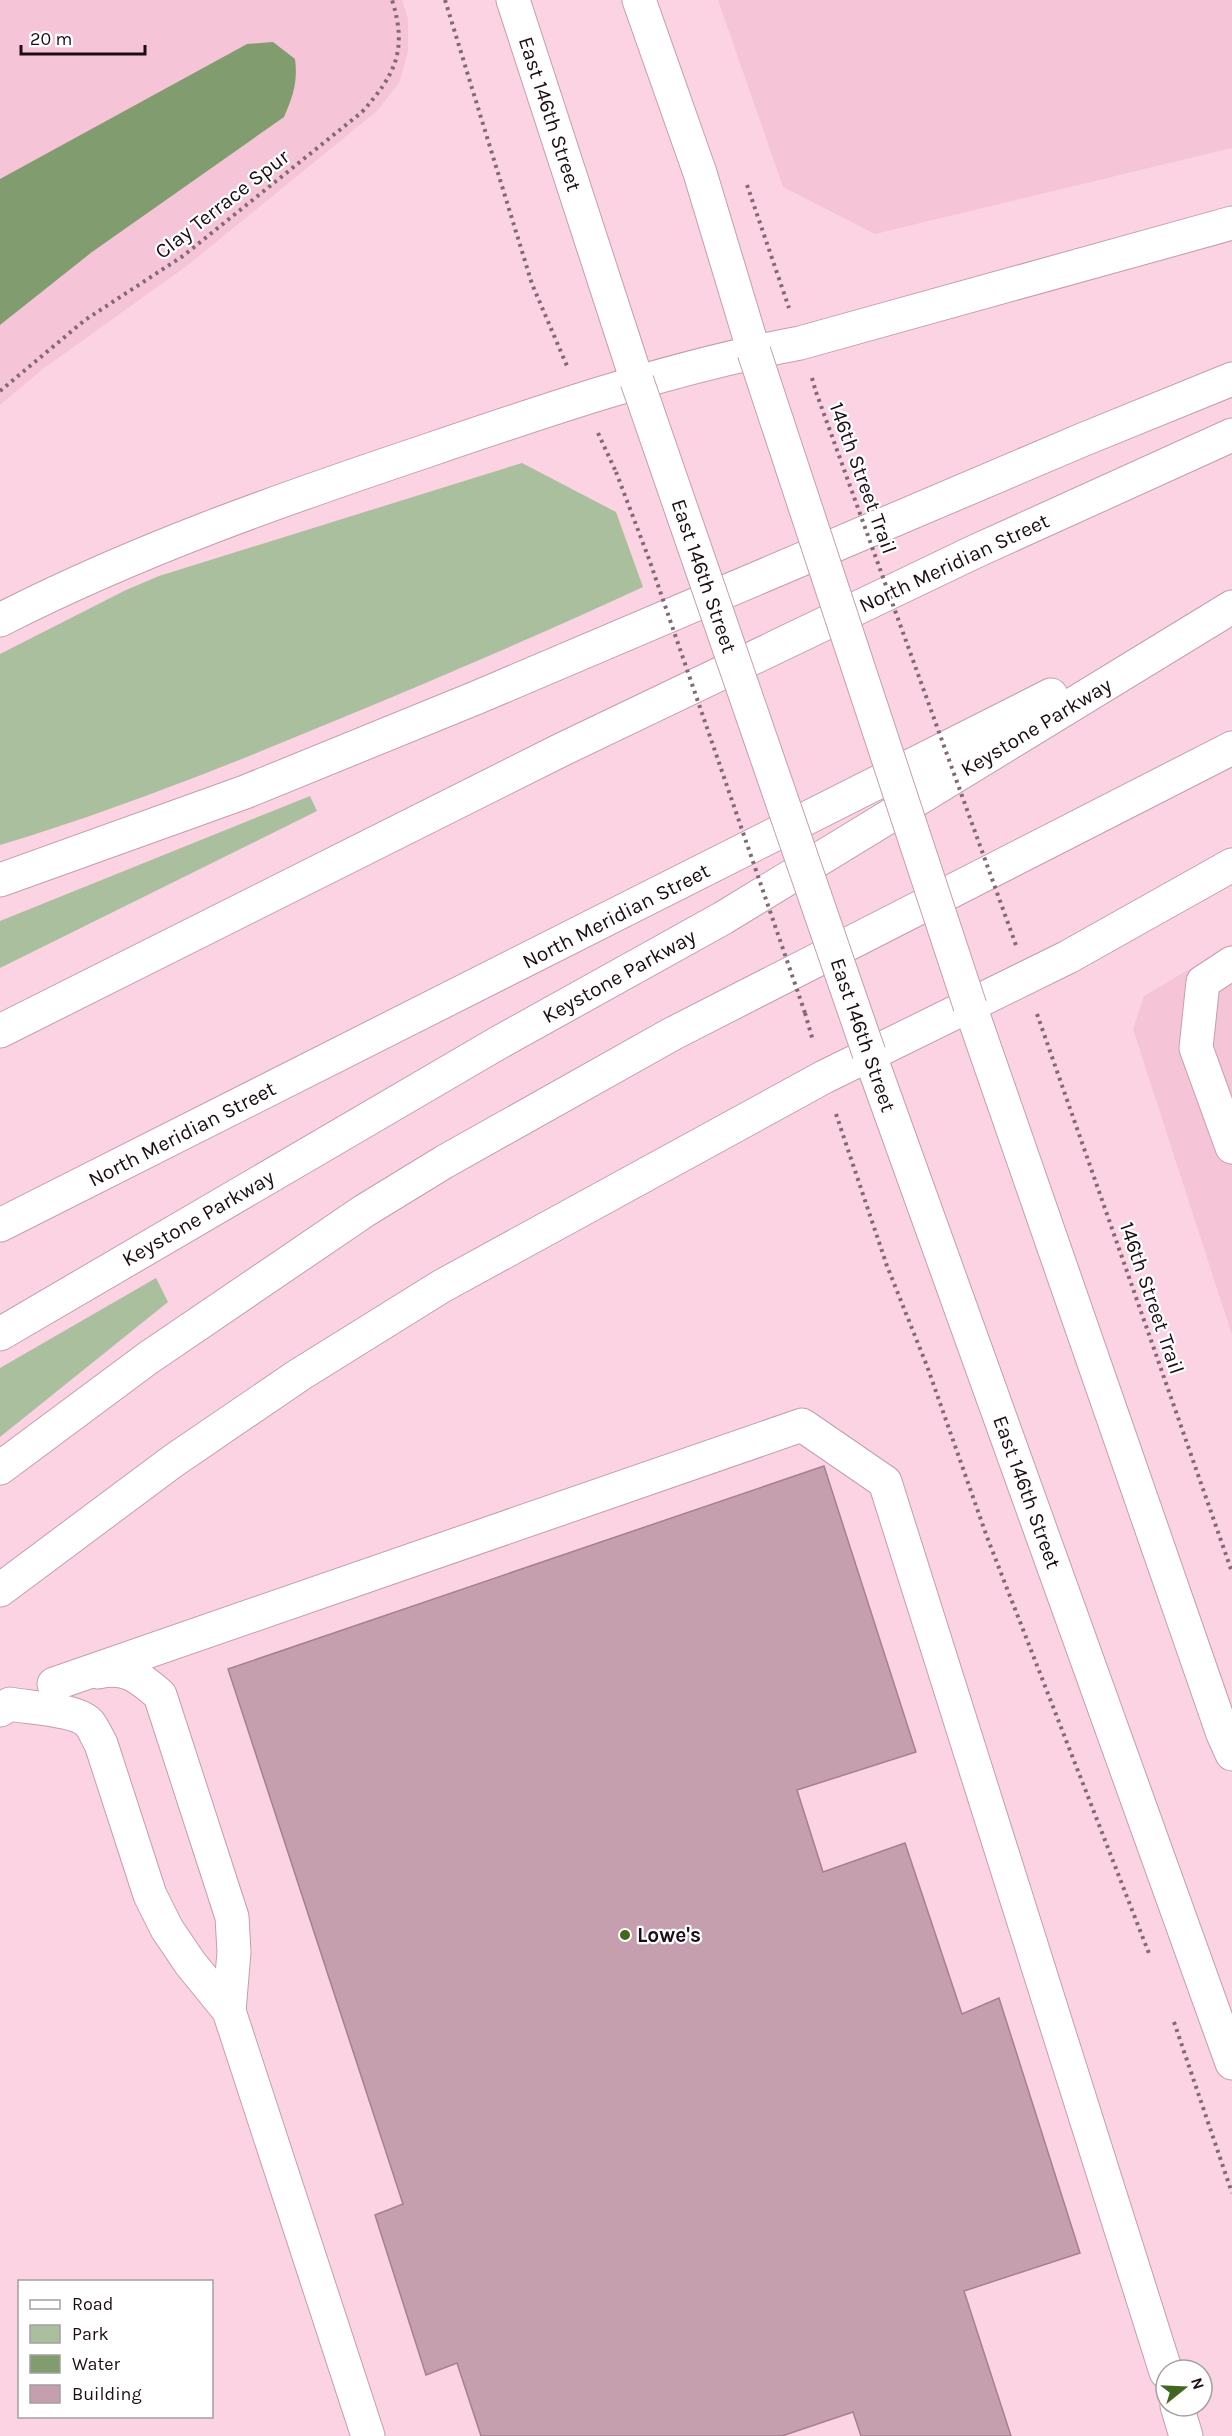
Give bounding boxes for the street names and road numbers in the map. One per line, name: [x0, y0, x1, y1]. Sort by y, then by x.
street label: East 146th Street: [514, 34, 586, 194]
street label: Clay Terrace Spur: [150, 144, 294, 264]
street label: 146th Street Trail: [825, 399, 901, 557]
street label: East 146th Street: [666, 496, 742, 656]
street label: North Meridian Street: [855, 508, 1053, 618]
street label: Keystone Parkway: [956, 672, 1116, 781]
street label: North Meridian Street: [518, 858, 714, 974]
street label: Keystone Parkway: [538, 924, 700, 1028]
street label: East 146th Street: [825, 955, 901, 1115]
street label: North Meridian Street: [84, 1076, 280, 1192]
street label: Keystone Parkway: [118, 1165, 278, 1271]
street label: 146th Street Trail: [1115, 1219, 1189, 1377]
street label: East 146th Street: [988, 1412, 1066, 1572]

